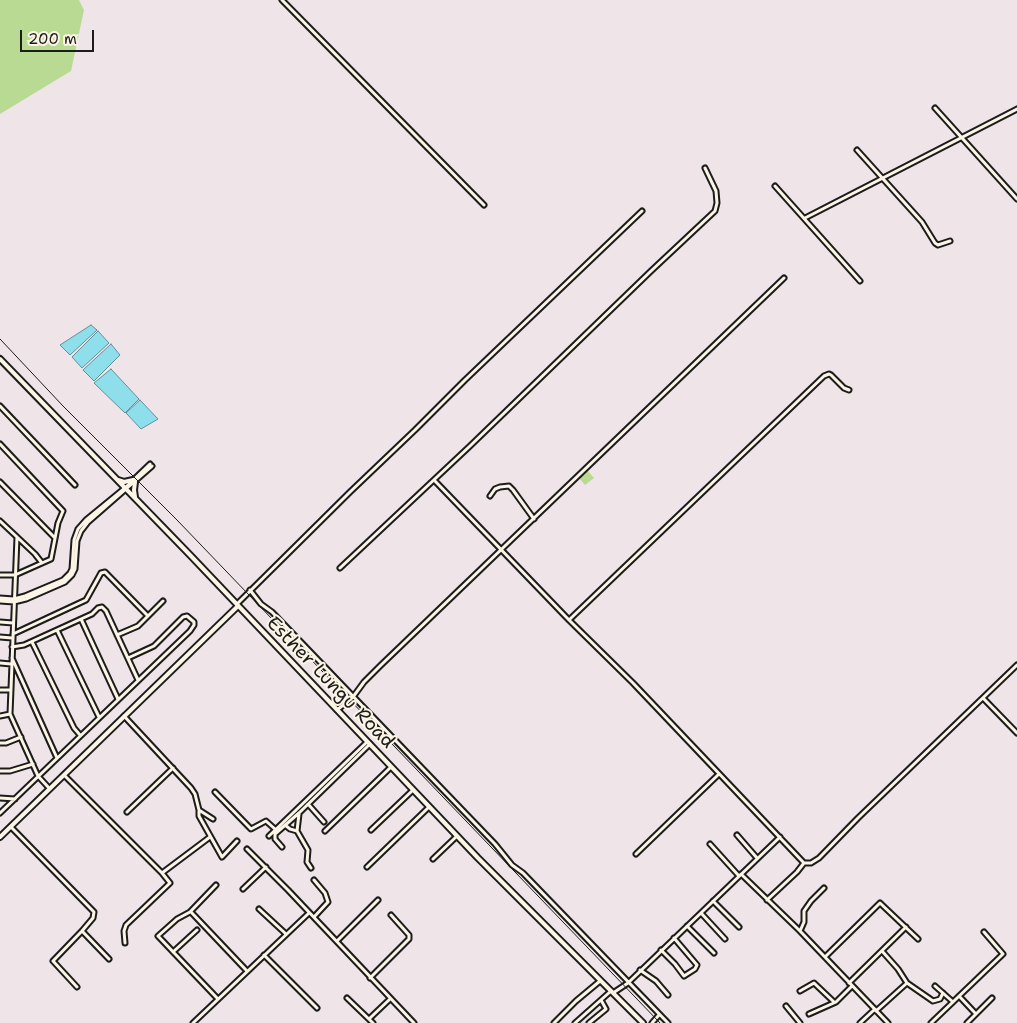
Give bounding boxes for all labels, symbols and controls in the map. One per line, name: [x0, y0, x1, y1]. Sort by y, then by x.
scale bar: [22, 20, 96, 52]
text: 200 m: [28, 29, 77, 49]
street label: Esther Lungu Road: [261, 612, 399, 754]

